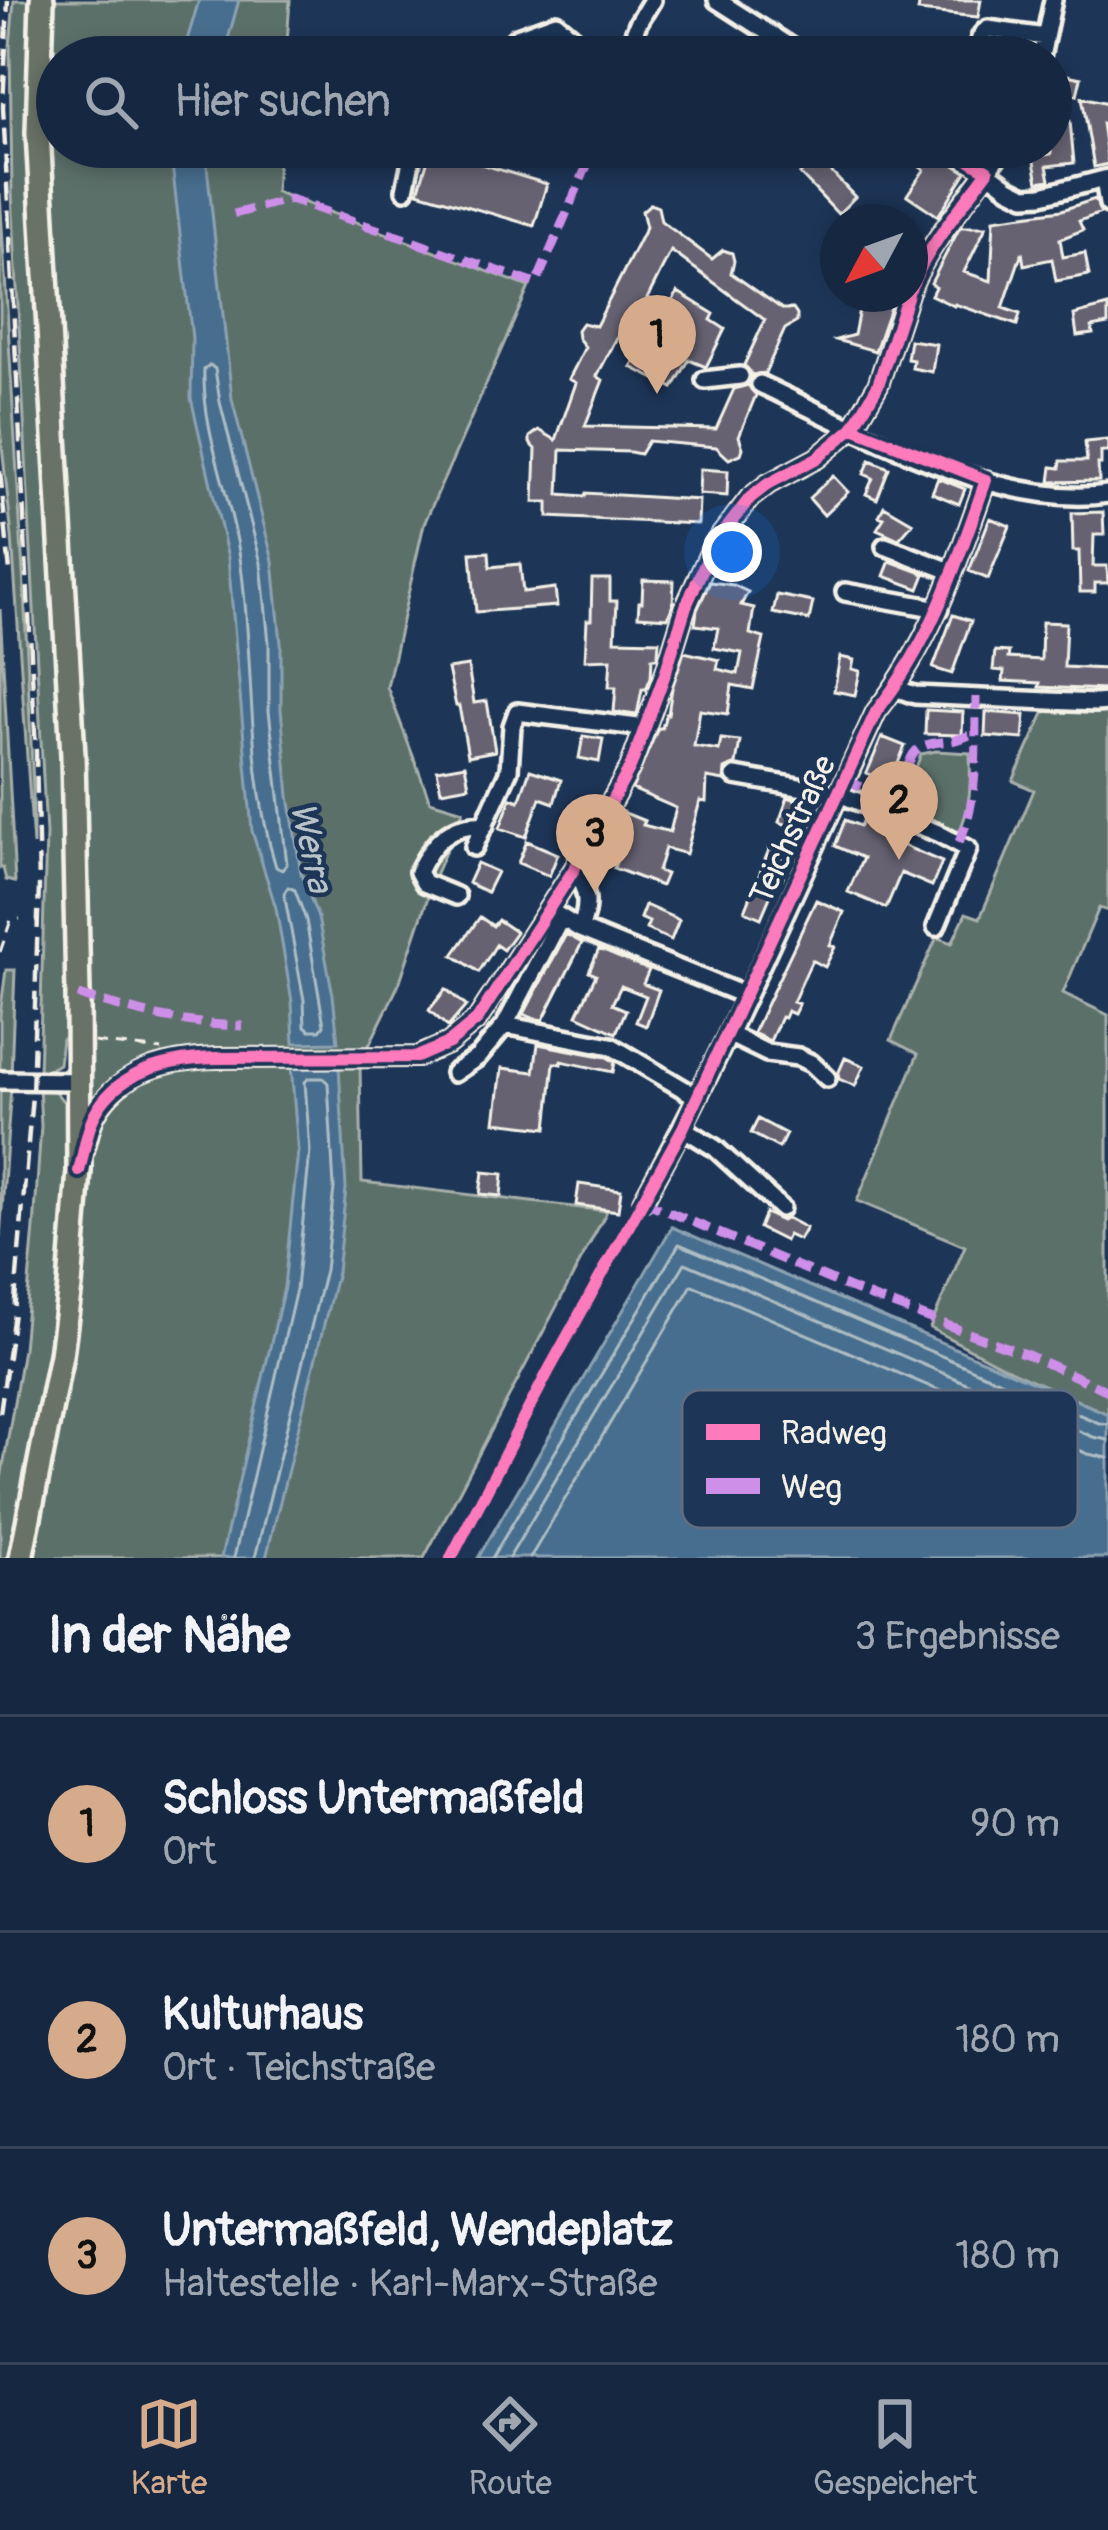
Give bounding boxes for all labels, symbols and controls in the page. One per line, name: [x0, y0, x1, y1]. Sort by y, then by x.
search box: [36, 36, 1072, 168]
icon: search: [78, 69, 144, 135]
text: Hier suchen: [174, 74, 391, 130]
north arrow: [820, 204, 928, 312]
pin: 1: [618, 295, 696, 394]
your location: [702, 522, 762, 582]
street label: Teichstraße: [741, 749, 845, 911]
pin: 2: [860, 761, 938, 860]
pin: 3: [556, 794, 634, 893]
water label: Werra: [280, 798, 343, 898]
legend: [682, 1390, 1078, 1528]
text: Radweg: [781, 1413, 887, 1454]
text: Weg: [781, 1467, 842, 1508]
text: In der Nähe: [48, 1604, 290, 1668]
text: 3 Ergebnisse: [854, 1612, 1060, 1661]
text: Schloss Untermaßfeld: [162, 1771, 584, 1827]
text: 1: [79, 1799, 95, 1848]
text: 90 m: [970, 1799, 1060, 1848]
text: Ort: [162, 1827, 216, 1876]
text: Kulturhaus: [162, 1987, 363, 2043]
text: 2: [76, 2015, 98, 2064]
text: 180 m: [955, 2015, 1060, 2064]
text: Ort · Teichstraße: [162, 2043, 435, 2092]
text: Untermaßfeld, Wendeplatz: [162, 2203, 673, 2259]
text: 3: [76, 2231, 98, 2280]
text: 180 m: [955, 2231, 1060, 2280]
text: Haltestelle · Karl-Marx-Straße: [162, 2259, 657, 2308]
tab: Karte: [131, 2391, 207, 2504]
tab: Route: [469, 2391, 552, 2504]
tab: Gespeichert: [813, 2391, 977, 2504]

